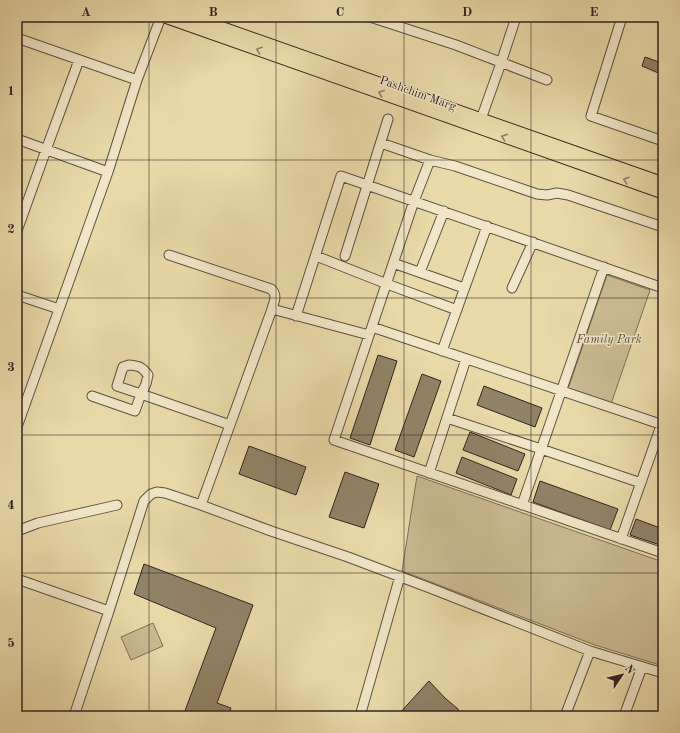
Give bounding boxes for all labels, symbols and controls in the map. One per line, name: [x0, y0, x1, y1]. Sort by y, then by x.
text: A: [81, 6, 91, 19]
text: B: [208, 6, 218, 19]
text: C: [336, 6, 344, 19]
text: D: [462, 6, 472, 19]
text: E: [590, 6, 599, 19]
one-way arrow: [255, 46, 262, 55]
street label: Pashchim Marg: [378, 75, 458, 114]
text: 1: [7, 85, 15, 98]
one-way arrow: [378, 90, 385, 98]
one-way arrow: [500, 133, 507, 142]
one-way arrow: [623, 177, 630, 185]
text: 2: [7, 223, 15, 236]
park label: Family Park: [575, 334, 642, 346]
text: 3: [7, 361, 15, 374]
text: 4: [7, 499, 15, 512]
text: 5: [7, 637, 15, 650]
north arrow: [602, 655, 642, 695]
text: N: [622, 664, 636, 677]

